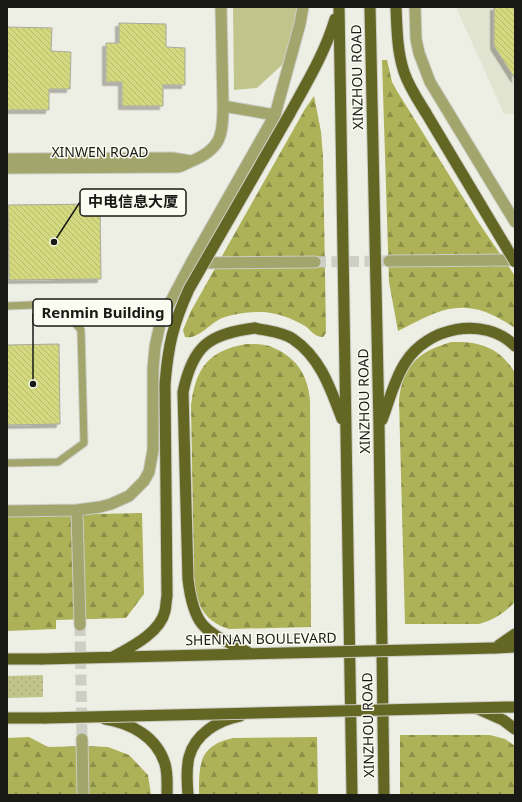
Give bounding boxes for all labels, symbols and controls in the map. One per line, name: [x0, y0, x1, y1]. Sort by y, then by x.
street label: XINZHOU ROAD: [346, 24, 367, 130]
street label: XINWEN ROAD: [51, 142, 149, 161]
callout: 中电信息大厦: [80, 189, 186, 216]
text: 中电信息大厦: [88, 191, 178, 211]
callout: Renmin Building: [33, 299, 172, 326]
text: Renmin Building: [41, 302, 165, 322]
street label: XINZHOU ROAD: [353, 348, 374, 454]
street label: SHENNAN BOULEVARD: [185, 628, 337, 649]
street label: XINZHOU ROAD: [357, 672, 378, 778]

